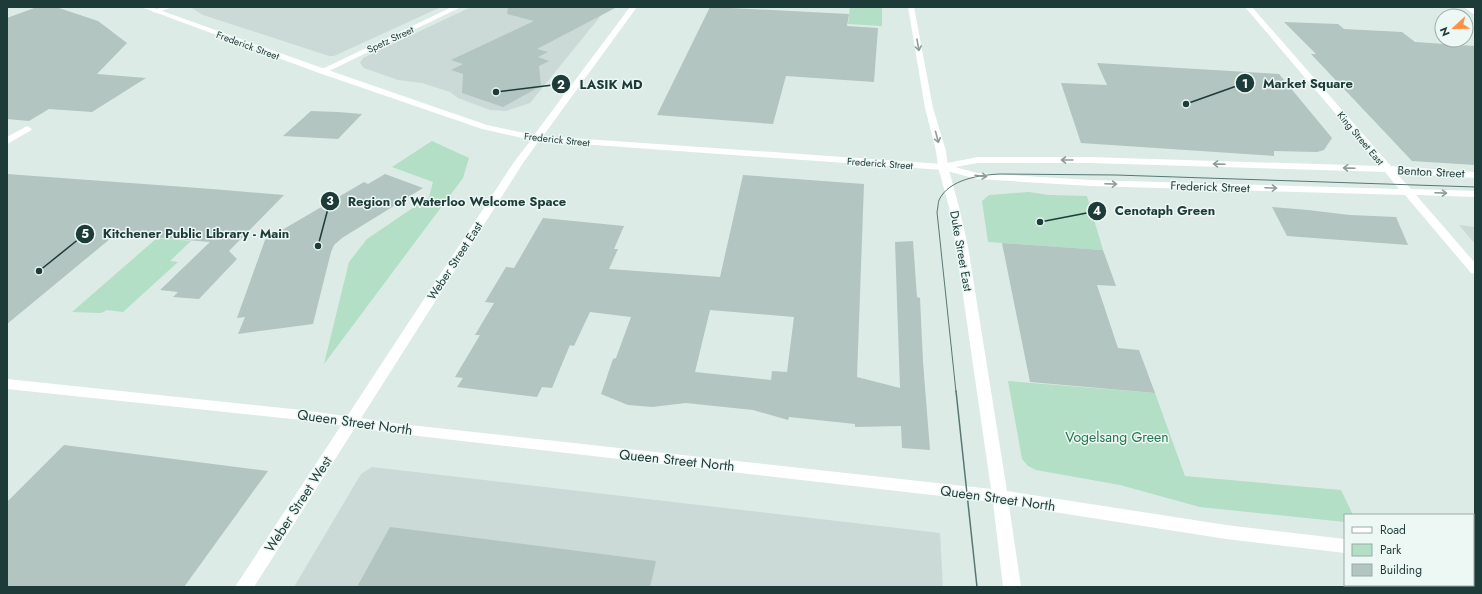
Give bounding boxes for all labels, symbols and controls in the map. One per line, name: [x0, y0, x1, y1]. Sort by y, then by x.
north arrow: [1434, 8, 1474, 48]
street label: Spetz Street: [364, 22, 417, 57]
text: N: [1436, 25, 1454, 39]
street label: Frederick Street: [214, 27, 282, 64]
one-way arrow: [914, 38, 922, 51]
callout: Market Square: [1235, 71, 1361, 96]
callout: LASIK MD: [551, 72, 650, 97]
text: Market Square: [1263, 74, 1354, 93]
text: LASIK MD: [579, 75, 643, 94]
text: 1: [1242, 75, 1248, 93]
text: 2: [557, 76, 565, 94]
street label: King Street East: [1334, 108, 1388, 169]
street label: Frederick Street: [523, 129, 591, 150]
one-way arrow: [934, 130, 941, 143]
street label: Frederick Street: [846, 154, 914, 173]
one-way arrow: [1061, 156, 1074, 164]
one-way arrow: [1213, 160, 1226, 168]
street label: Benton Street: [1397, 161, 1465, 183]
one-way arrow: [1343, 164, 1356, 172]
one-way arrow: [974, 172, 987, 180]
street label: Frederick Street: [1170, 177, 1250, 197]
one-way arrow: [1104, 180, 1117, 187]
one-way arrow: [1264, 185, 1277, 192]
callout: Region of Waterloo Welcome Space: [320, 189, 575, 214]
one-way arrow: [1434, 189, 1447, 197]
text: 3: [326, 192, 334, 210]
text: Region of Waterloo Welcome Space: [348, 192, 567, 211]
callout: Cenotaph Green: [1087, 198, 1223, 223]
text: Cenotaph Green: [1115, 201, 1215, 220]
text: 4: [1093, 202, 1101, 220]
street label: Duke Street East: [945, 209, 977, 293]
street label: Weber Street East: [423, 218, 487, 304]
callout: Kitchener Public Library - Main: [75, 221, 297, 246]
text: Kitchener Public Library - Main: [103, 224, 289, 243]
text: 5: [81, 225, 89, 243]
street label: Queen Street North: [296, 404, 414, 440]
park label: Vogelsang Green: [1065, 427, 1169, 447]
street label: Queen Street North: [618, 444, 736, 476]
street label: Weber Street West: [259, 452, 337, 556]
street label: Queen Street North: [939, 480, 1057, 516]
legend: [1344, 514, 1474, 586]
text: Road: [1380, 521, 1406, 539]
text: Park: [1380, 541, 1402, 559]
text: Building: [1380, 561, 1422, 579]

